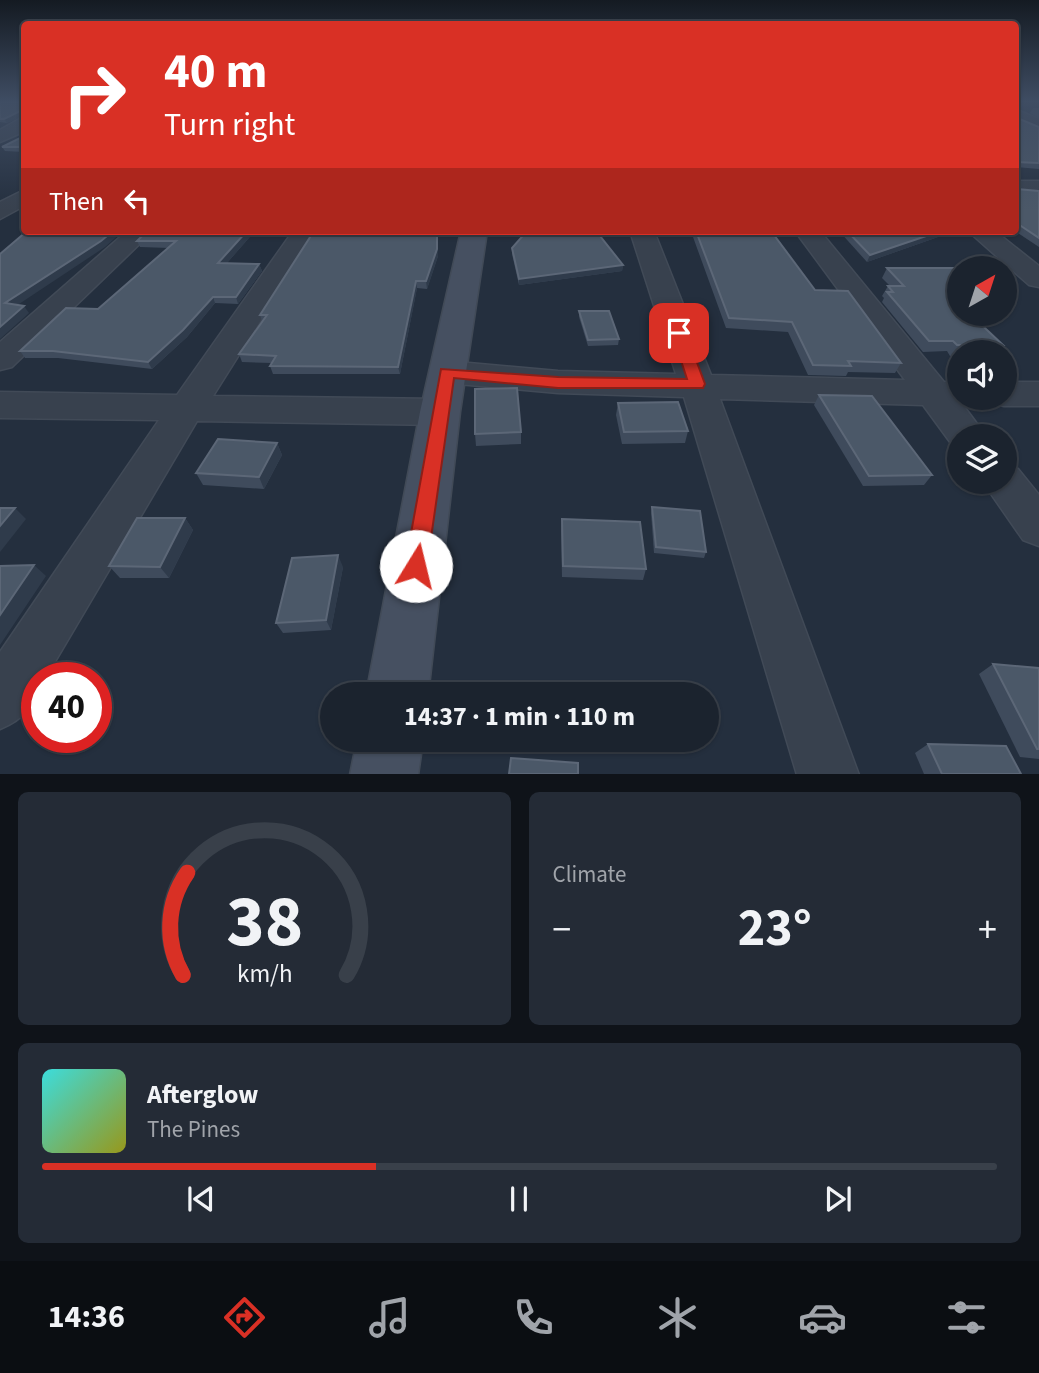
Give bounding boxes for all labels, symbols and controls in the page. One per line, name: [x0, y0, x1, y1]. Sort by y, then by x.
text: 40 m: [164, 37, 268, 107]
icon: right: [49, 49, 140, 140]
text: Turn right: [164, 102, 295, 148]
icon: left: [118, 182, 156, 220]
text: Then: [49, 183, 104, 220]
north arrow: [947, 256, 1017, 326]
map controls: [947, 256, 1017, 494]
pin: [649, 303, 709, 363]
icon: arrive: [660, 314, 698, 352]
button: sound: [947, 340, 1017, 410]
button: layers: [947, 424, 1017, 494]
position arrow: [379, 529, 453, 603]
speed limit sign: 40: [21, 662, 112, 753]
text: 14:37 · 1 min · 110 m: [404, 698, 635, 735]
text: Climate: [553, 858, 626, 891]
text: 38: [226, 870, 303, 974]
text: 23°: [738, 892, 812, 966]
text: −: [553, 903, 571, 957]
text: +: [978, 903, 997, 957]
text: km/h: [237, 955, 292, 991]
text: Afterglow: [147, 1076, 258, 1113]
text: The Pines: [147, 1113, 240, 1146]
icon: previous: [182, 1180, 220, 1218]
icon: pause: [500, 1180, 538, 1218]
icon: next: [819, 1180, 857, 1218]
icon: directions: [220, 1293, 269, 1342]
icon: music: [365, 1293, 414, 1342]
icon: phone: [509, 1293, 558, 1342]
icon: climate: [653, 1293, 702, 1342]
icon: car: [798, 1293, 847, 1342]
icon: filters: [942, 1293, 991, 1342]
text: 14:36: [48, 1294, 125, 1340]

